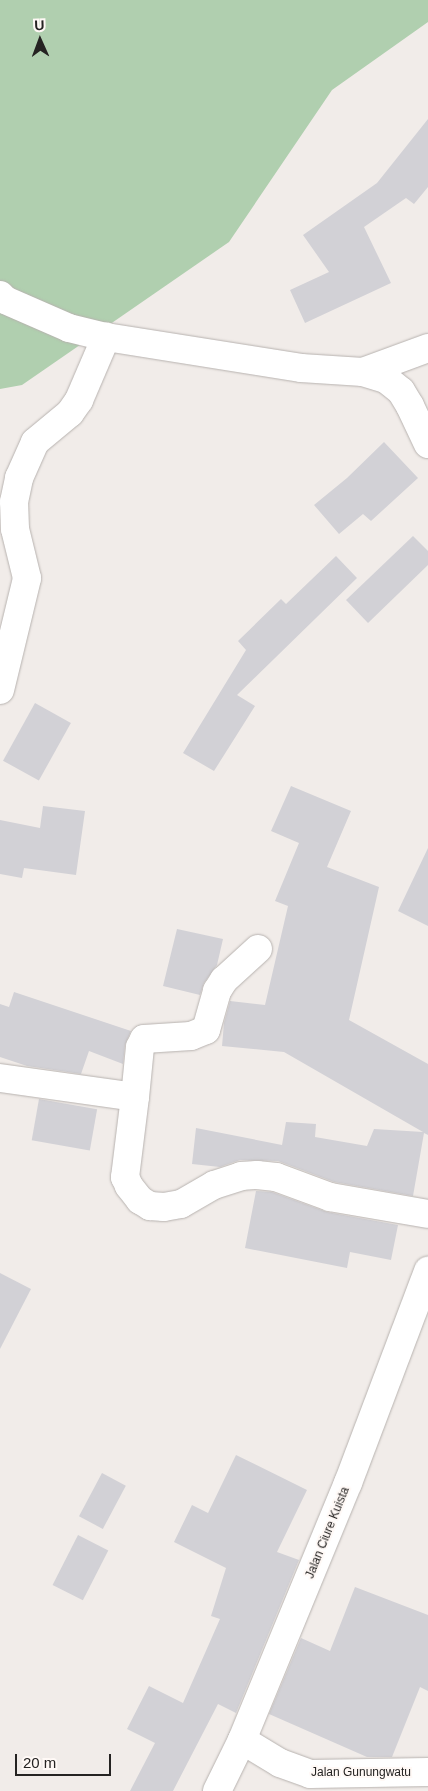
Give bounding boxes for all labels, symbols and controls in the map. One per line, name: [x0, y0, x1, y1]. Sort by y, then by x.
north arrow: [15, 15, 65, 65]
text: U: [34, 17, 45, 33]
street label: Jalan Ciure Kuista: [303, 1485, 353, 1581]
scale bar: [18, 1744, 114, 1776]
text: 20 m: [23, 1754, 56, 1771]
street label: Jalan Gunungwatu: [311, 1766, 411, 1780]

